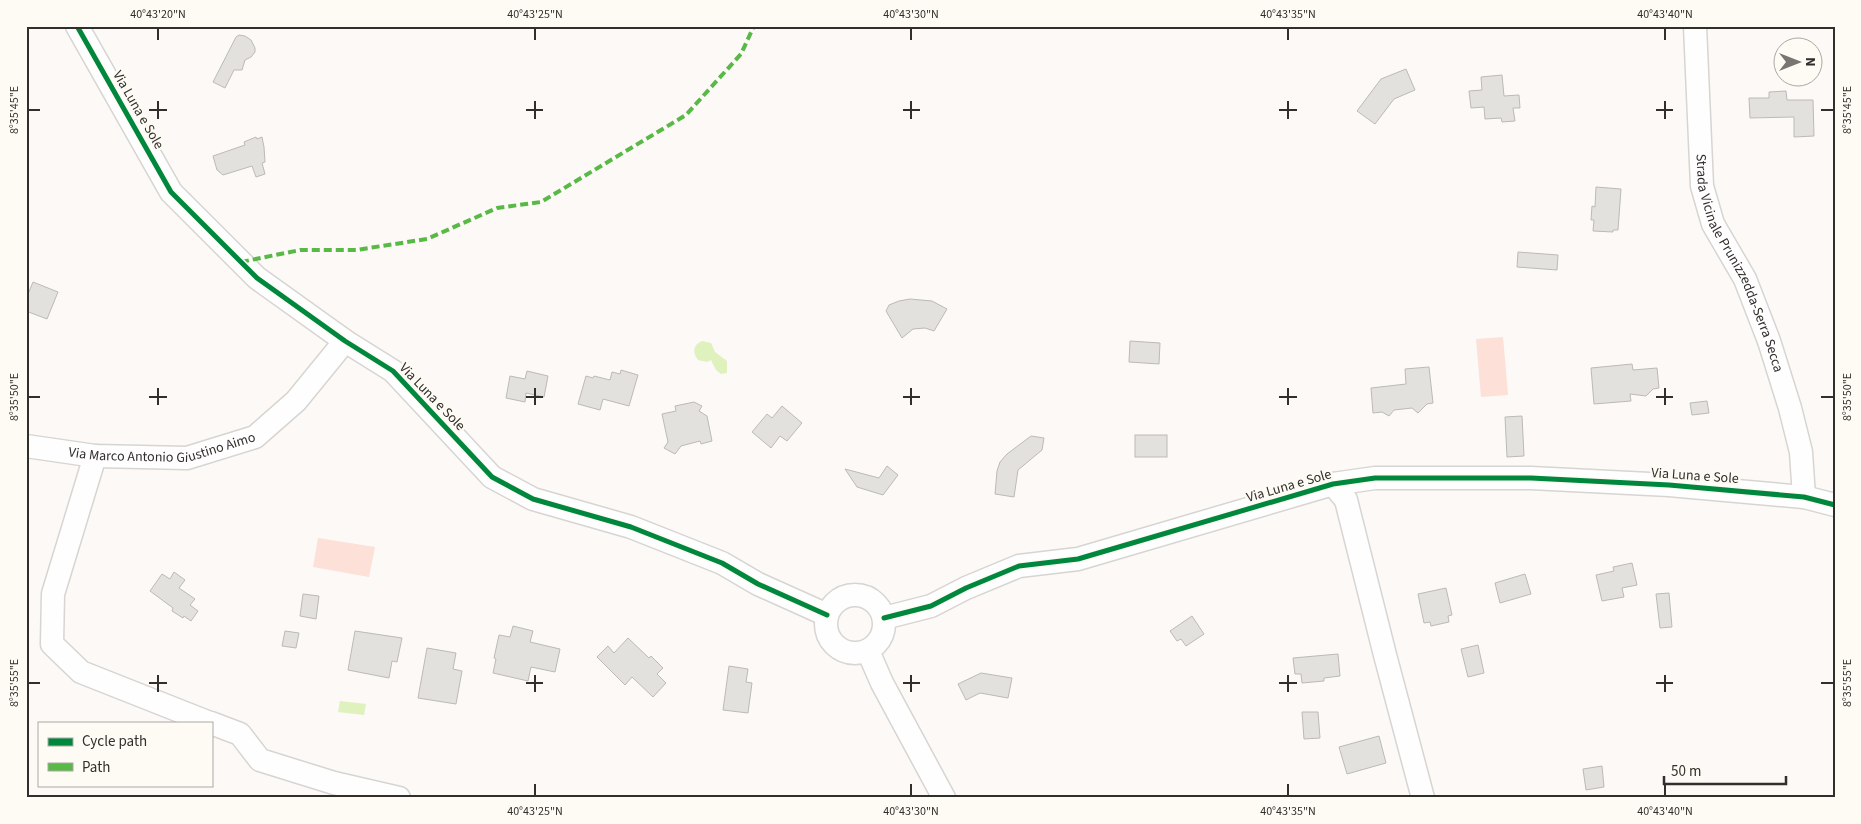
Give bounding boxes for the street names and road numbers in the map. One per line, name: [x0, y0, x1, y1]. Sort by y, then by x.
street label: Via Luna e Sole: [107, 67, 169, 153]
street label: Strada Vicinale Prunizzedda-Serra Secca: [1691, 153, 1788, 375]
street label: Via Luna e Sole: [394, 359, 470, 435]
street label: Via Marco Antonio Giustino Aimo: [67, 427, 258, 468]
street label: Via Luna e Sole: [1651, 463, 1739, 489]
street label: Via Luna e Sole: [1244, 464, 1334, 508]

